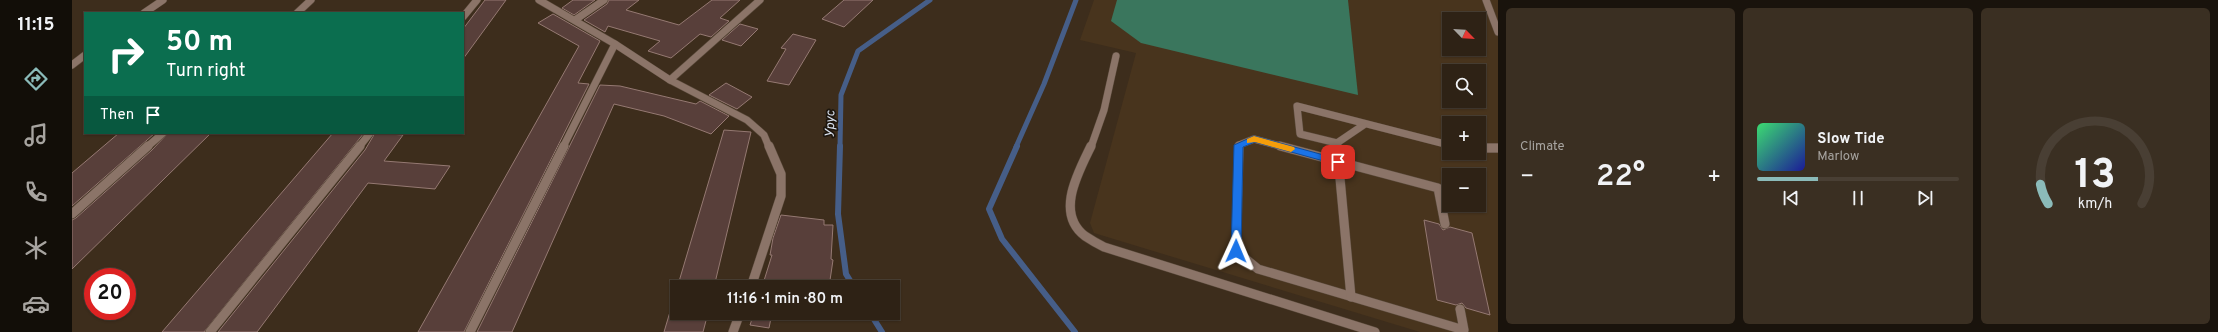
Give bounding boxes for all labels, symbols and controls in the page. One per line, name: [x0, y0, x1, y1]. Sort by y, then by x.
north arrow: [1442, 12, 1486, 56]
map controls: [1442, 12, 1486, 212]
text: 11:15: [18, 14, 54, 37]
text: 50 m: [166, 25, 233, 61]
icon: right: [100, 28, 152, 80]
text: Turn right: [166, 60, 246, 83]
button: search: [1442, 64, 1486, 108]
icon: directions: [22, 65, 50, 93]
icon: arrive: [142, 104, 164, 126]
text: Then: [100, 106, 134, 125]
water label: Урус: [823, 109, 839, 138]
button: +: [1442, 116, 1486, 160]
icon: music: [22, 121, 50, 149]
text: Slow Tide: [1817, 130, 1885, 149]
text: Climate: [1520, 139, 1565, 155]
pin: [1321, 145, 1355, 179]
text: Marlow: [1817, 149, 1859, 165]
text: 13: [2075, 150, 2116, 203]
icon: arrive: [1327, 151, 1349, 173]
text: 22°: [1596, 159, 1645, 196]
text: −: [1520, 164, 1534, 191]
text: +: [1707, 164, 1721, 191]
button: −: [1442, 168, 1486, 212]
icon: phone: [22, 178, 50, 206]
icon: previous: [1780, 187, 1802, 209]
icon: pause: [1847, 187, 1869, 209]
icon: next: [1914, 187, 1936, 209]
text: km/h: [2078, 195, 2113, 213]
position arrow: [1215, 230, 1257, 272]
icon: climate: [22, 234, 50, 262]
speed limit sign: 20: [84, 268, 136, 320]
icon: car: [22, 290, 50, 318]
text: 11:16 · 1 min · 80 m: [727, 290, 843, 309]

